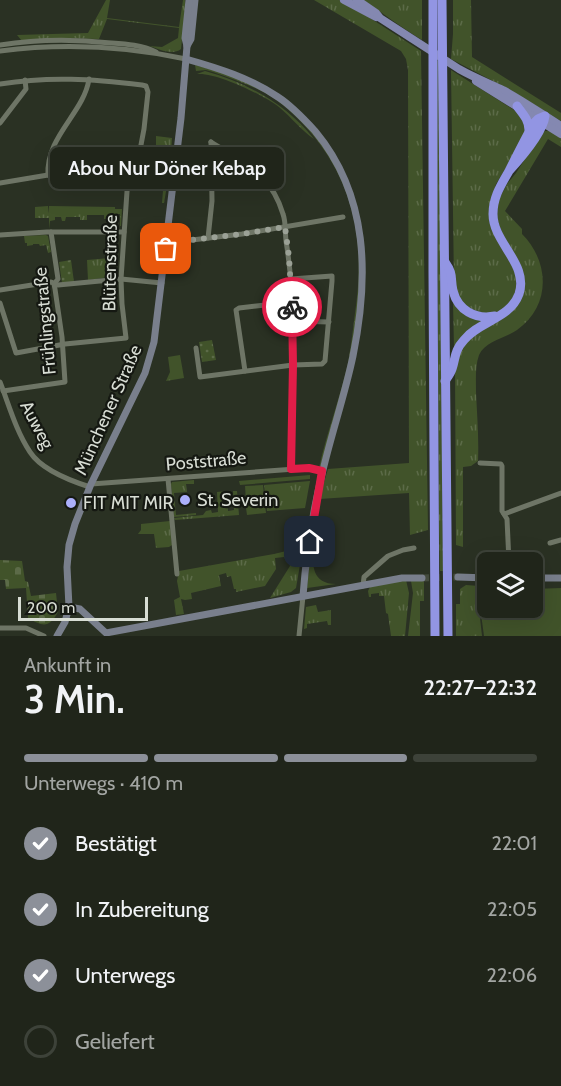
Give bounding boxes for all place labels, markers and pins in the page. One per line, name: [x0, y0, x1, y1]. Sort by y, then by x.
callout: Abou Nur Döner Kebap: [49, 147, 283, 189]
pin: [140, 223, 191, 274]
place label: St. Severin: [197, 489, 278, 511]
place label: FIT MIT MIR: [83, 492, 174, 514]
marker: St. Severin: [178, 493, 192, 507]
marker: FIT MIT MIR: [64, 496, 78, 510]
pin: [284, 516, 335, 567]

